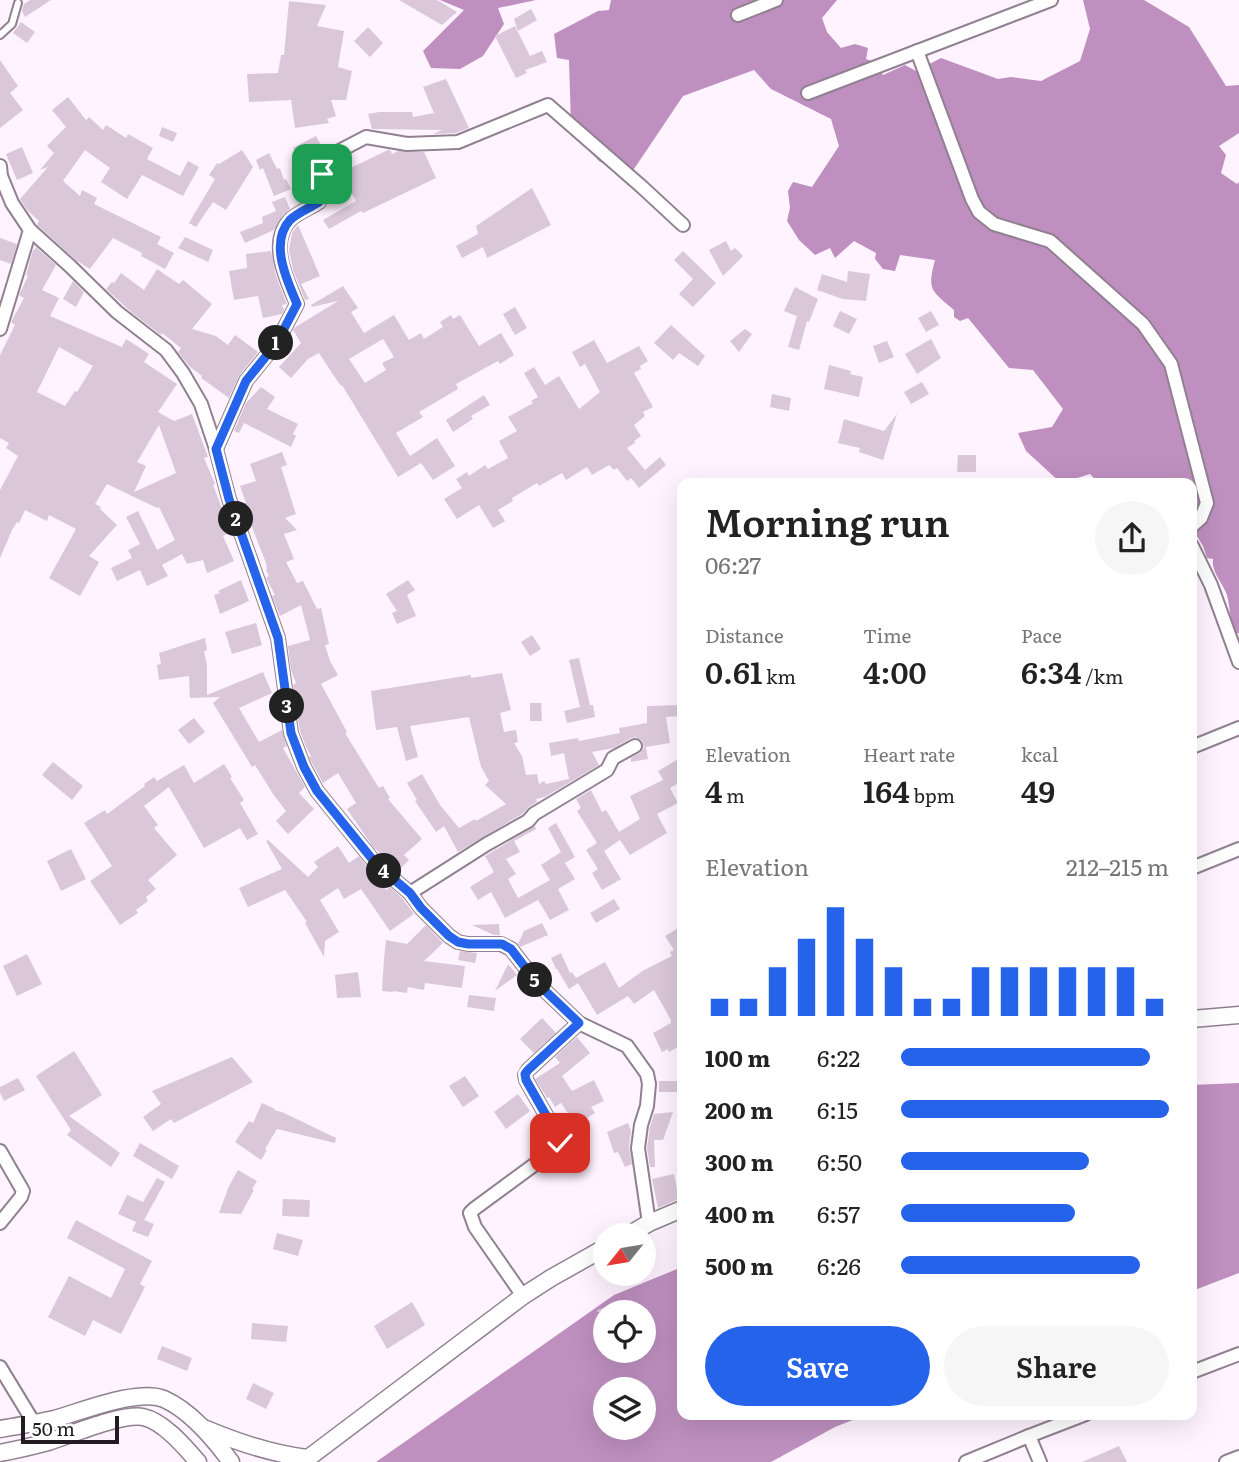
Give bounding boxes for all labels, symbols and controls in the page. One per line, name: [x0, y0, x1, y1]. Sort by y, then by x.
pin: [292, 144, 352, 204]
icon: arrive: [303, 155, 341, 193]
pin: 1: [258, 326, 294, 360]
text: 1: [272, 328, 279, 356]
text: Morning run: [705, 492, 950, 549]
button: share: [1095, 501, 1169, 575]
pin: 2: [218, 502, 254, 536]
text: 2: [230, 504, 241, 532]
text: 06:27: [705, 547, 761, 581]
text: Distance: [705, 621, 784, 649]
text: Time: [863, 621, 911, 649]
text: Pace: [1021, 621, 1062, 649]
text: 0.61: [705, 649, 762, 693]
text: 4:00: [863, 649, 926, 693]
text: 6:34: [1021, 649, 1082, 693]
text: km: [762, 662, 796, 690]
text: /km: [1082, 662, 1123, 690]
pin: 3: [270, 688, 304, 724]
text: 3: [281, 691, 292, 719]
text: Elevation: [705, 740, 791, 768]
text: Heart rate: [863, 740, 955, 768]
text: kcal: [1021, 740, 1058, 768]
text: 4: [705, 768, 722, 812]
text: 164: [863, 768, 910, 812]
text: 49: [1021, 768, 1055, 812]
text: m: [722, 781, 745, 809]
text: bpm: [910, 781, 955, 809]
text: Elevation: [705, 849, 809, 883]
text: 212–215 m: [1066, 849, 1169, 883]
pin: 4: [366, 854, 402, 888]
text: 4: [378, 856, 389, 884]
pin: 5: [518, 962, 552, 998]
text: 5: [529, 965, 540, 993]
text: 100 m: [705, 1040, 770, 1074]
text: 6:22: [817, 1040, 860, 1074]
text: 200 m: [705, 1092, 773, 1126]
text: 6:15: [817, 1092, 858, 1126]
pin: [530, 1113, 590, 1173]
icon: check: [541, 1124, 579, 1162]
text: 300 m: [705, 1144, 774, 1178]
text: 6:50: [817, 1144, 862, 1178]
text: 400 m: [705, 1196, 775, 1230]
text: 6:57: [817, 1196, 860, 1230]
north arrow: [593, 1223, 656, 1286]
map controls: [593, 1223, 656, 1440]
text: 500 m: [705, 1248, 773, 1282]
text: 6:26: [817, 1248, 861, 1282]
button: locate: [593, 1300, 656, 1363]
button: Save: [705, 1326, 930, 1406]
button: Share: [944, 1326, 1169, 1406]
button: layers: [593, 1377, 656, 1440]
scale bar: [21, 1413, 119, 1445]
text: 50 m: [32, 1414, 75, 1442]

